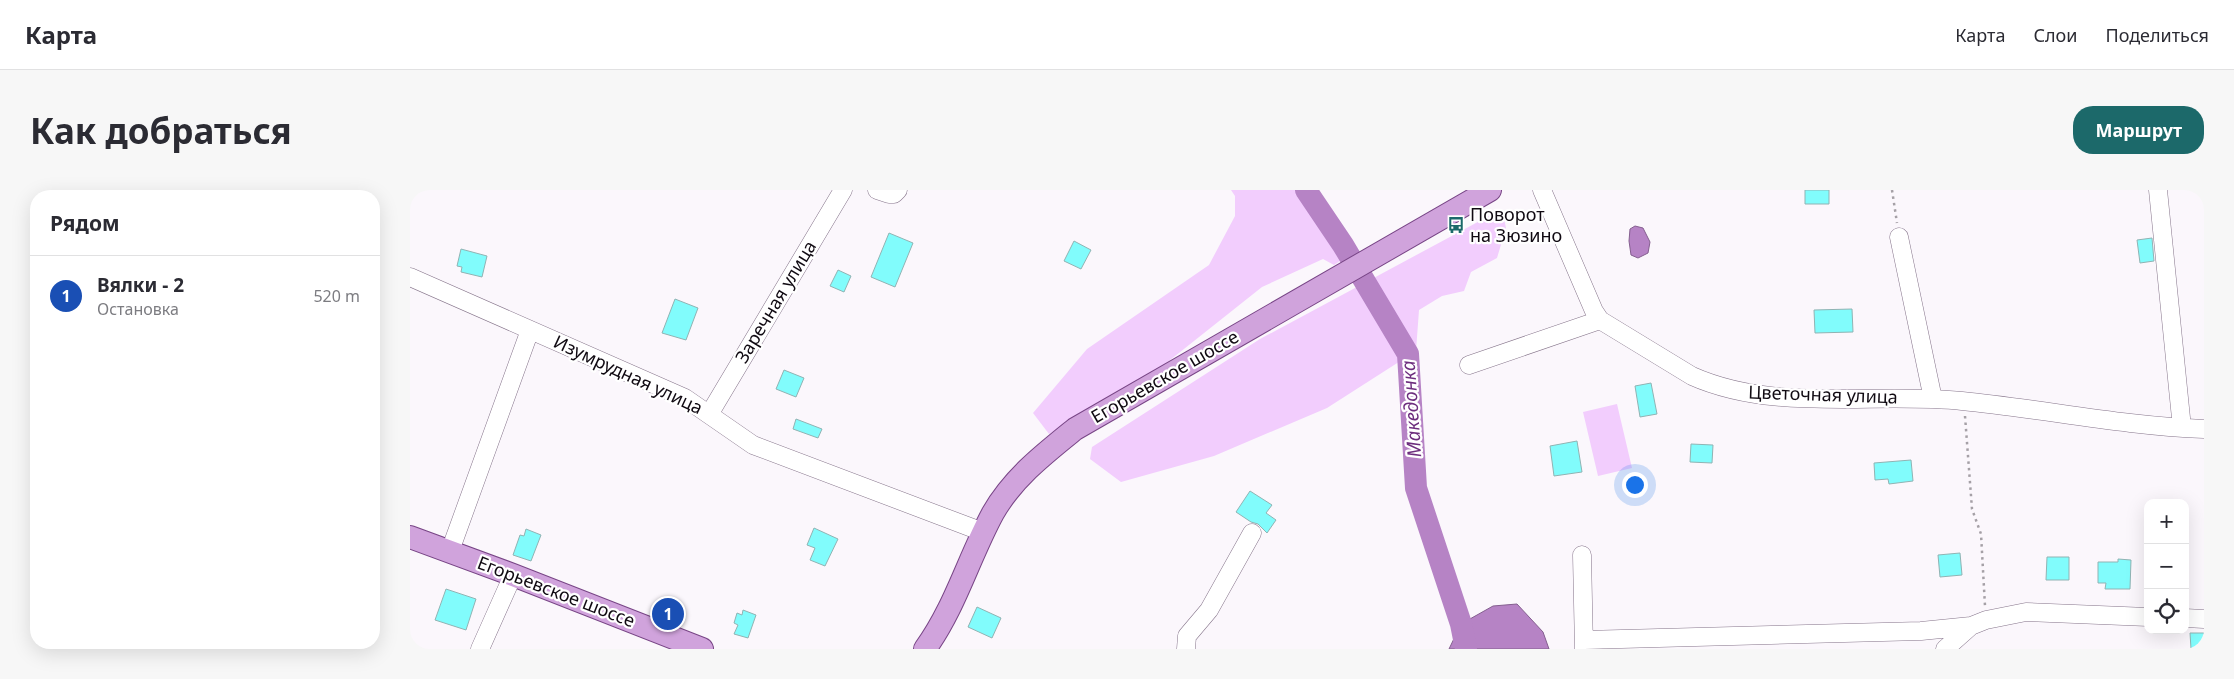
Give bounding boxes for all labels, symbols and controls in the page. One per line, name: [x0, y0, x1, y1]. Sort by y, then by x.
text: Карта: [25, 18, 97, 51]
text: Карта: [1955, 23, 2005, 47]
text: Слои: [2033, 23, 2077, 47]
text: Поделиться: [2105, 23, 2209, 47]
button: Маршрут: [2073, 106, 2204, 154]
text: Как добраться: [30, 107, 292, 154]
place label: Поворот на Зюзино: [1470, 202, 1562, 247]
text: Рядом: [50, 209, 120, 237]
bus stop icon: Поворот на Зюзино: [1446, 215, 1466, 235]
street label: Заречная улица: [729, 236, 821, 367]
text: Вялки - 2: [97, 272, 184, 298]
text: 1: [61, 285, 71, 307]
text: 520 m: [313, 285, 360, 307]
text: Остановка: [97, 298, 179, 320]
street label: Егорьевское шоссе: [1086, 324, 1243, 428]
street label: Изумрудная улица: [550, 329, 707, 419]
water label: Македонка: [1395, 359, 1427, 458]
street label: Цветочная улица: [1748, 379, 1898, 409]
your location: [1622, 472, 1648, 498]
map controls: [2144, 499, 2189, 634]
button: +: [2144, 499, 2189, 544]
button: −: [2144, 544, 2189, 589]
street label: Егорьевское шоссе: [474, 550, 639, 632]
button: locate: [2144, 589, 2189, 634]
pin: 1: [652, 595, 684, 633]

